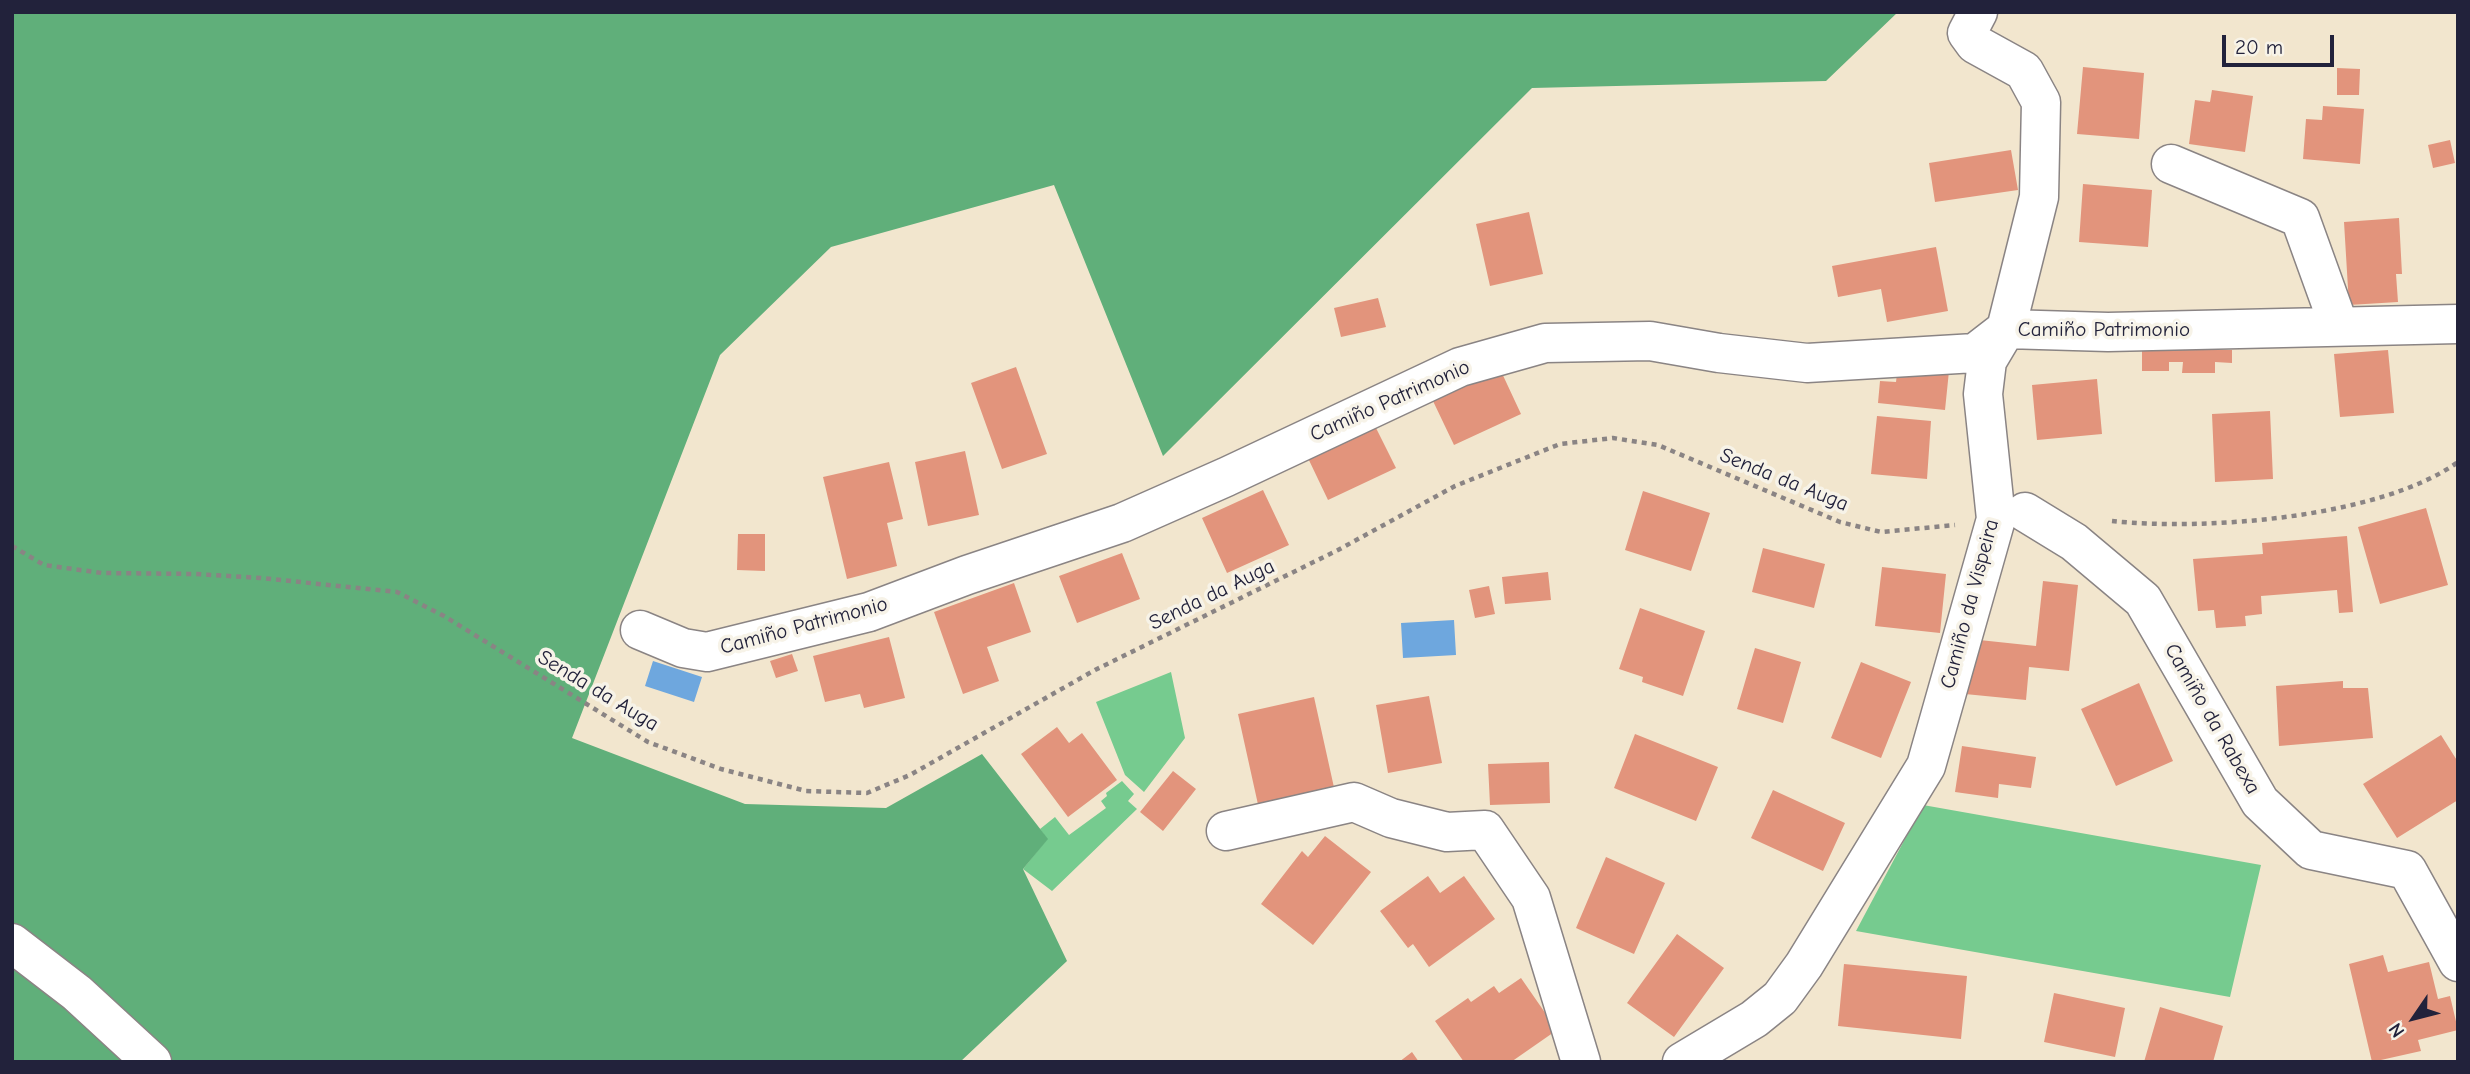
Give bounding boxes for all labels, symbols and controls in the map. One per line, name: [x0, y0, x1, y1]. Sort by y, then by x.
scale bar: [2225, 21, 2337, 65]
text: 20 m: [2235, 35, 2283, 59]
street label: Camiño Patrimonio: [2018, 317, 2190, 343]
street label: Camiño Patrimonio: [1306, 354, 1474, 448]
street label: Senda da Auga: [1716, 443, 1852, 517]
street label: Camiño da Vispeira: [1935, 516, 2005, 692]
street label: Senda da Auga: [1145, 554, 1279, 636]
street label: Camiño Patrimonio: [717, 592, 891, 660]
street label: Camiño da Rabexa: [2159, 639, 2265, 799]
street label: Senda da Auga: [533, 645, 663, 737]
north arrow: [2379, 983, 2449, 1053]
text: N: [2384, 1019, 2409, 1041]

